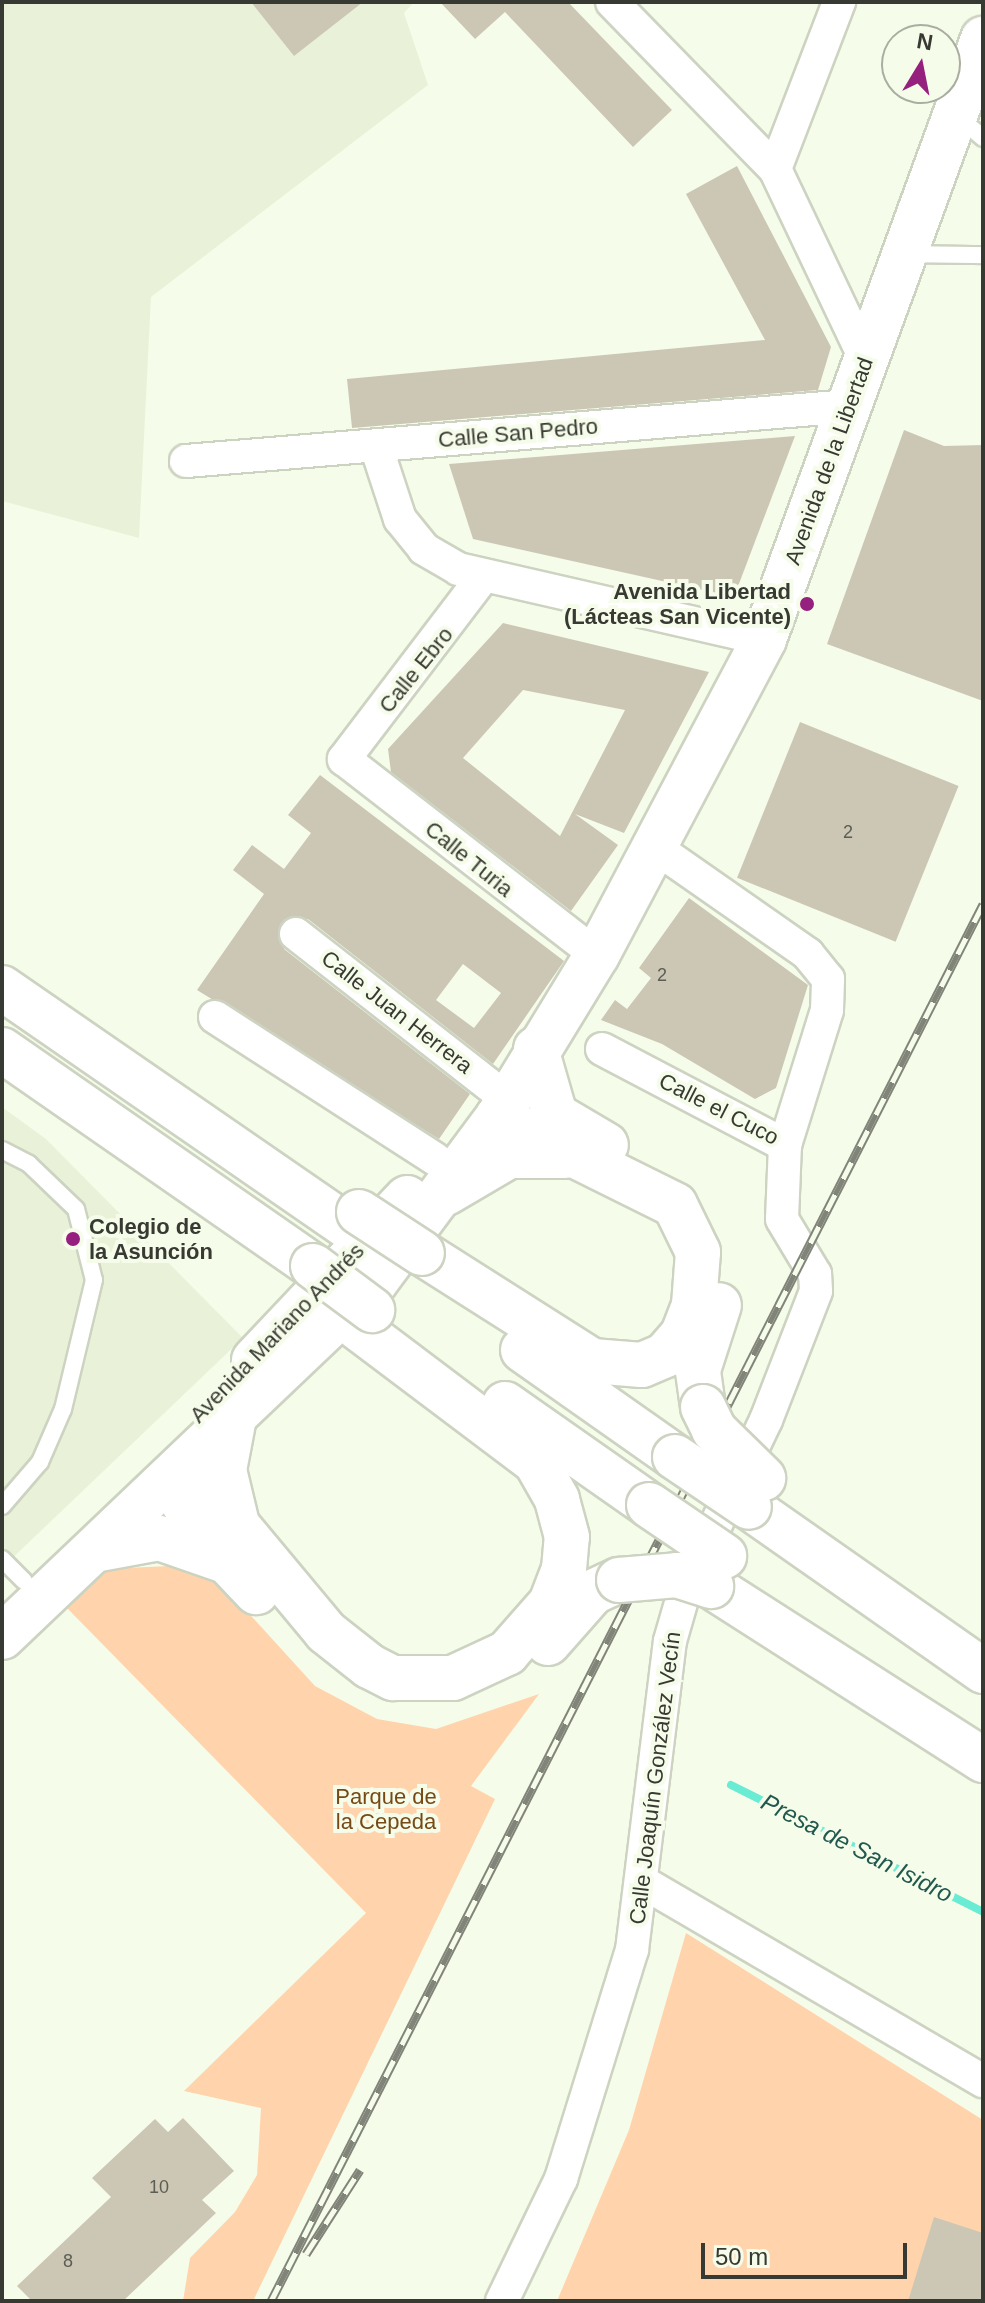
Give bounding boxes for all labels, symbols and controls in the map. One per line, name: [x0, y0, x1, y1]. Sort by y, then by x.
north arrow: [881, 24, 961, 104]
text: N: [915, 28, 935, 56]
street label: Avenida de la Libertad: [779, 354, 879, 568]
street label: Calle San Pedro: [437, 413, 599, 453]
place label: Avenida Libertad (Lácteas San Vicente): [564, 578, 791, 630]
marker: Avenida Libertad (Lácteas San Vicente): [798, 595, 816, 613]
street label: Calle Ebro: [373, 622, 459, 718]
street label: Calle Turia: [420, 816, 518, 902]
house number: 2: [843, 821, 853, 843]
street label: Calle Juan Herrera: [316, 945, 478, 1079]
house number: 2: [657, 964, 667, 986]
street label: Calle el Cuco: [655, 1068, 783, 1150]
place label: Colegio de la Asunción: [89, 1213, 214, 1264]
marker: Colegio de la Asunción: [64, 1230, 82, 1248]
street label: Avenida Mariano Andrés: [184, 1237, 370, 1429]
street label: Calle Joaquín González Vecín: [624, 1630, 686, 1926]
park label: Parque de la Cepeda: [335, 1783, 437, 1834]
water label: Presa de San Isidro: [757, 1787, 957, 1909]
house number: 10: [149, 2176, 169, 2198]
scale bar: [705, 2227, 911, 2277]
text: 50 m: [715, 2243, 768, 2270]
house number: 8: [63, 2250, 73, 2272]

